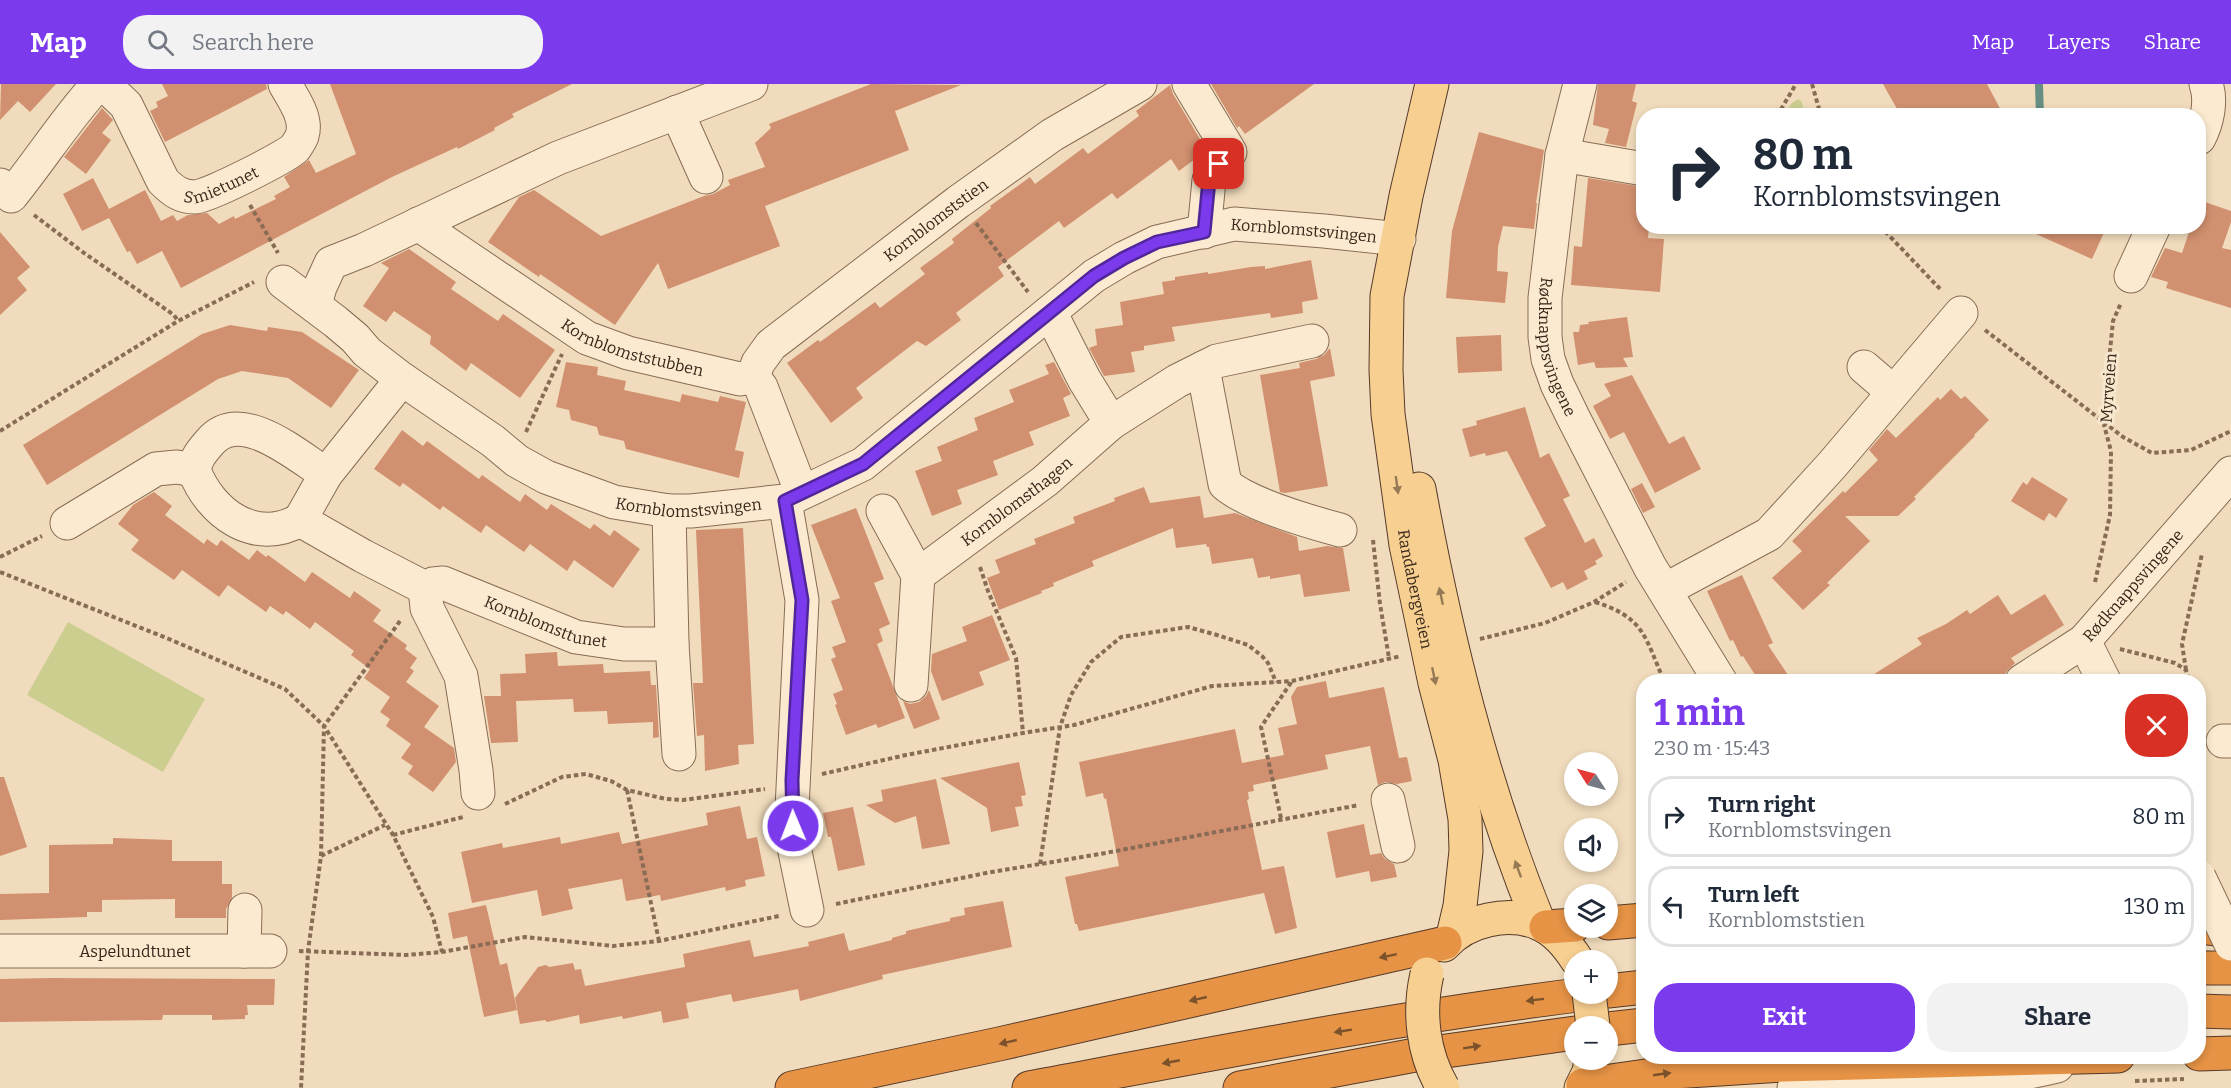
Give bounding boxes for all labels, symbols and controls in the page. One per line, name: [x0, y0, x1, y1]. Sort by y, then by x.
search box: [123, 15, 543, 69]
text: Map: [30, 26, 87, 59]
icon: search: [144, 26, 177, 59]
text: Search here: [192, 29, 314, 56]
text: Map: [1972, 29, 2014, 55]
text: Layers: [2047, 29, 2111, 55]
text: Share: [2144, 29, 2201, 55]
text: 80 m: [1753, 130, 1853, 180]
icon: right: [1654, 132, 1732, 210]
pin: [1193, 138, 1244, 189]
icon: arrive: [1202, 147, 1235, 180]
street label: Smietunet: [182, 162, 262, 208]
street label: Kornblomststien: [880, 175, 992, 265]
text: Kornblomstsvingen: [1753, 181, 2001, 213]
street label: Kornblomstsvingen: [1230, 215, 1378, 247]
street label: Rødknappsvingene: [1535, 276, 1580, 419]
street label: Kornblomststubben: [558, 315, 705, 380]
street label: Myrveien: [2097, 353, 2120, 424]
street label: Kornblomsthagen: [957, 453, 1076, 550]
one-way arrow: [1392, 476, 1402, 495]
street label: Kornblomstsvingen: [614, 493, 763, 521]
street label: Rødknappsvingene: [2079, 525, 2187, 645]
street label: Randabergveien: [1394, 528, 1437, 650]
one-way arrow: [1435, 586, 1445, 605]
street label: Kornblomsttunet: [482, 592, 608, 651]
one-way arrow: [1430, 667, 1439, 686]
text: 1 min: [1654, 691, 1745, 735]
button: close: [2125, 694, 2188, 757]
text: 230 m · 15:43: [1654, 736, 1771, 760]
north arrow: [1564, 752, 1618, 806]
map controls: [1564, 752, 1618, 1070]
text: Turn right: [1708, 791, 1816, 818]
position arrow: [761, 794, 825, 858]
icon: right: [1657, 800, 1690, 833]
text: 80 m: [2132, 803, 2185, 830]
button: sound: [1564, 818, 1618, 872]
text: Kornblomstsvingen: [1708, 818, 1891, 842]
one-way arrow: [1512, 860, 1522, 878]
text: Turn left: [1708, 881, 1800, 908]
button: layers: [1564, 884, 1618, 938]
icon: left: [1657, 890, 1690, 923]
text: 130 m: [2124, 893, 2185, 920]
text: Kornblomststien: [1708, 908, 1865, 932]
street label: Aspelundtunet: [79, 942, 191, 961]
button: +: [1564, 950, 1618, 1004]
one-way arrow: [1379, 951, 1397, 961]
button: Exit: [1654, 983, 1915, 1052]
button: Share: [1927, 983, 2188, 1052]
one-way arrow: [1189, 994, 1207, 1004]
one-way arrow: [1526, 995, 1545, 1005]
button: −: [1564, 1016, 1618, 1070]
one-way arrow: [1333, 1026, 1352, 1035]
one-way arrow: [998, 1038, 1017, 1047]
one-way arrow: [1462, 1042, 1481, 1051]
one-way arrow: [1162, 1057, 1181, 1066]
one-way arrow: [1653, 1069, 1672, 1078]

